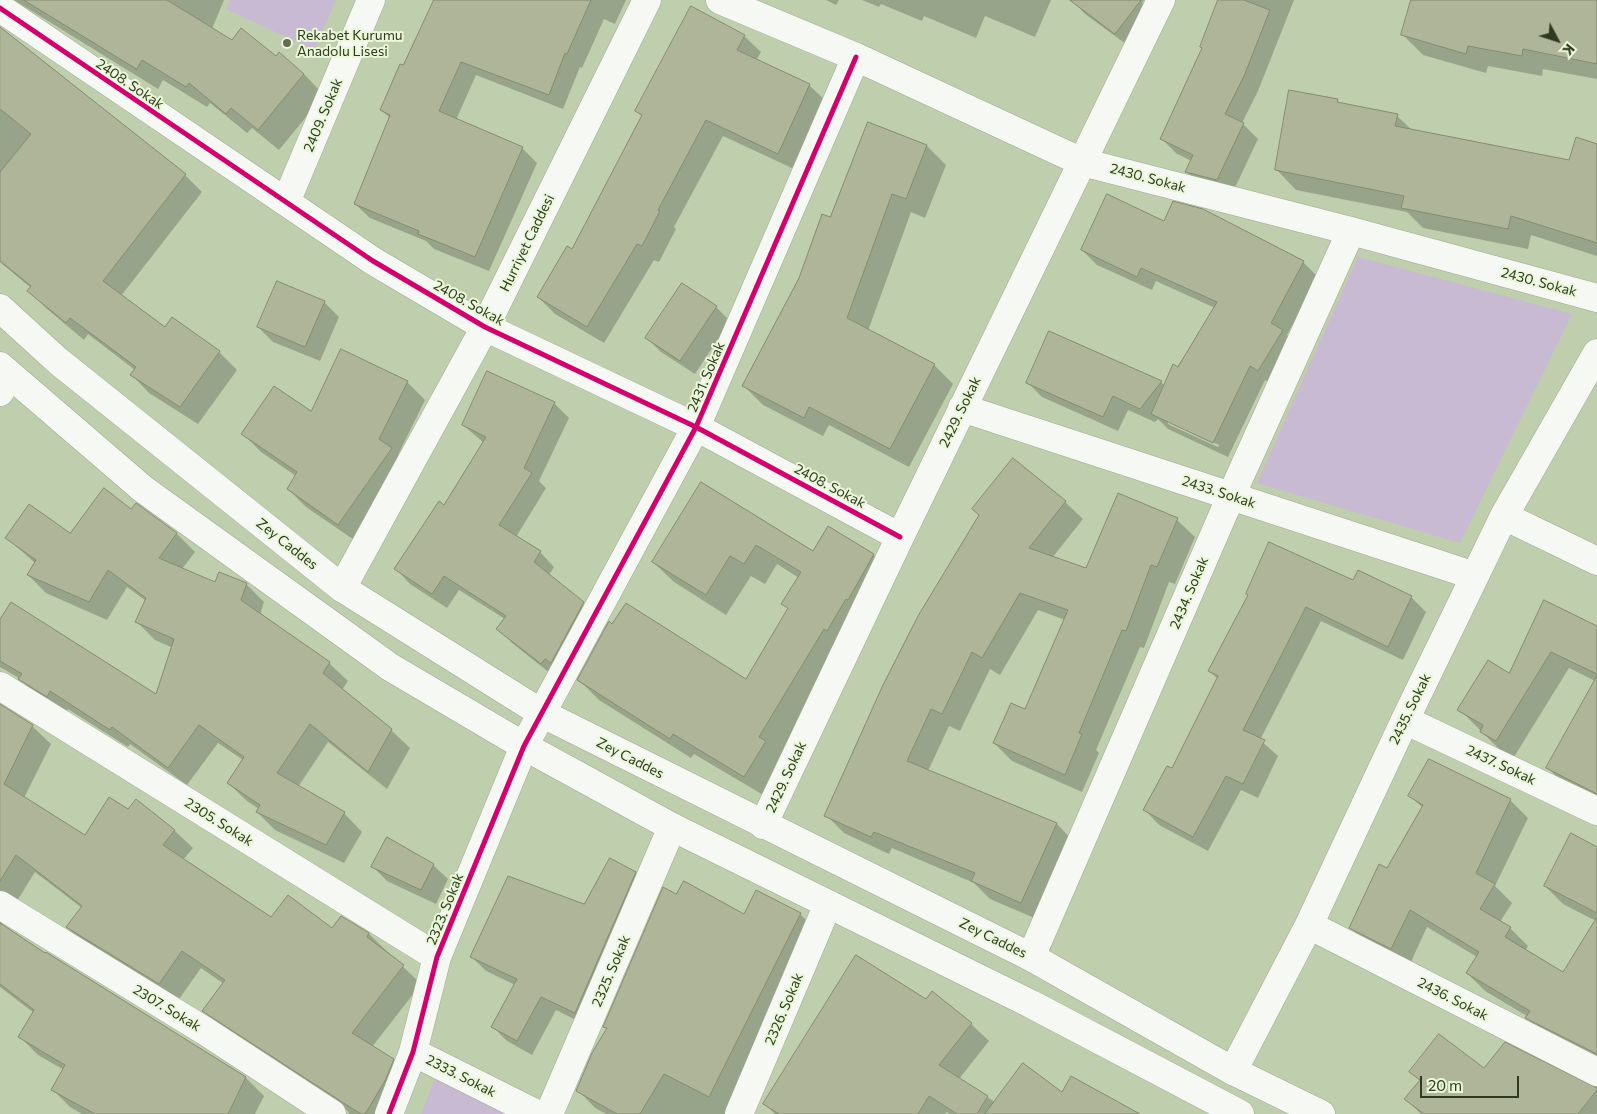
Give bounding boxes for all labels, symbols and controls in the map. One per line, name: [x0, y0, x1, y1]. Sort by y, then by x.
north arrow: [1532, 15, 1582, 65]
place label: Rekabet Kurumu Anadolu Lisesi: [297, 27, 403, 59]
marker: Rekabet Kurumu Anadolu Lisesi: [281, 37, 293, 49]
text: K: [1559, 41, 1579, 59]
street label: 2408. Sokak: [93, 55, 167, 113]
street label: 2409. Sokak: [300, 76, 346, 154]
street label: 2430. Sokak: [1108, 160, 1188, 196]
street label: Hurriyet Caddesi: [496, 192, 558, 294]
street label: 2430. Sokak: [1499, 264, 1579, 300]
street label: 2408. Sokak: [431, 277, 507, 329]
street label: 2431. Sokak: [684, 339, 728, 415]
street label: 2429. Sokak: [936, 374, 984, 450]
street label: 2408. Sokak: [791, 460, 869, 512]
street label: 2433. Sokak: [1180, 472, 1258, 512]
street label: Zey Caddes: [253, 515, 321, 573]
street label: 2434. Sokak: [1166, 554, 1212, 632]
street label: 2435. Sokak: [1386, 671, 1434, 747]
street label: Zey Caddes: [593, 734, 667, 782]
street label: 2429. Sokak: [762, 739, 810, 815]
street label: 2437. Sokak: [1463, 741, 1539, 789]
street label: 2305. Sokak: [182, 794, 256, 850]
street label: 2323. Sokak: [423, 870, 467, 948]
street label: Zey Caddes: [956, 914, 1030, 962]
street label: 2325. Sokak: [588, 933, 634, 1009]
street label: 2326. Sokak: [761, 970, 807, 1048]
street label: 2436. Sokak: [1415, 974, 1491, 1024]
street label: 2307. Sokak: [130, 981, 204, 1035]
street label: 2333. Sokak: [423, 1051, 499, 1101]
scale bar: [1422, 1066, 1521, 1098]
text: 20 m: [1428, 1076, 1462, 1094]

